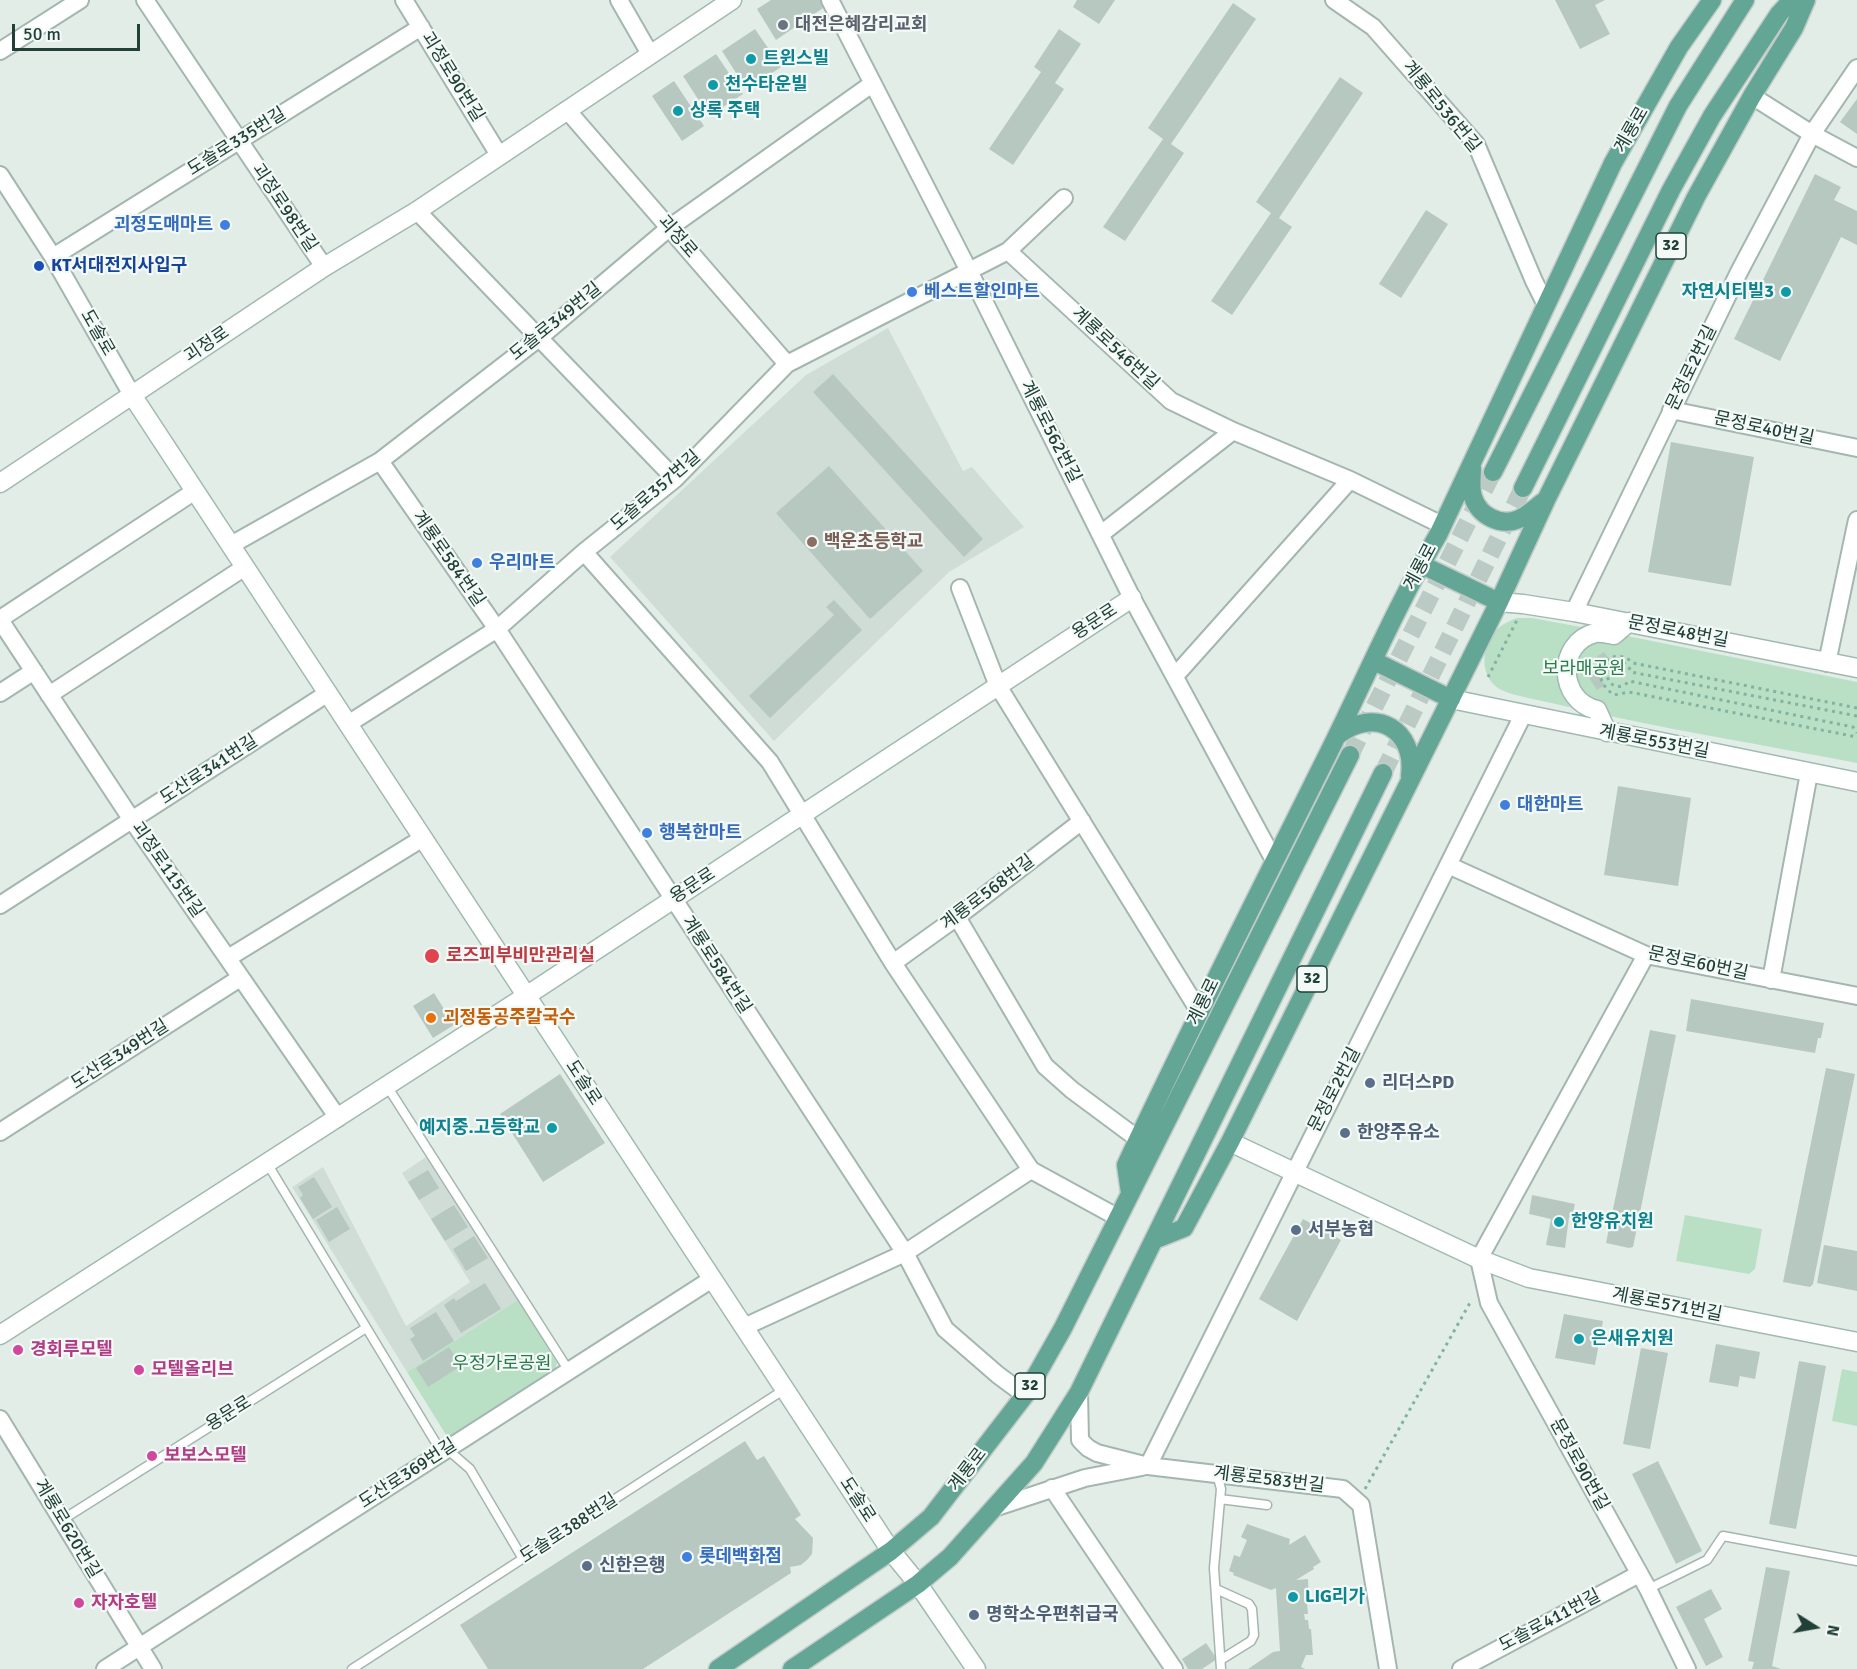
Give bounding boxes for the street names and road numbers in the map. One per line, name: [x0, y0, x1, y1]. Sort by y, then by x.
street label: 괴정로90번길: [416, 28, 488, 126]
street label: 계룡로536번길: [1397, 57, 1485, 157]
street label: 도솔로335번길: [184, 103, 290, 181]
street label: 계룡로: [1610, 103, 1654, 157]
street label: 괴정로98번길: [246, 160, 322, 256]
street label: 괴정로: [653, 211, 701, 263]
road number: 32: [1656, 233, 1686, 259]
street label: 도솔로349번길: [506, 278, 606, 366]
street label: 계룡로546번길: [1067, 303, 1163, 395]
street label: 도솔로: [75, 306, 119, 360]
street label: 괴정로: [180, 322, 234, 368]
street label: 문정로2번길: [1662, 322, 1722, 414]
street label: 계룡로562번길: [1015, 377, 1085, 487]
street label: 문정로40번길: [1712, 408, 1816, 450]
street label: 도솔로357번길: [607, 446, 705, 536]
street label: 계룡로584번길: [407, 507, 489, 611]
street label: 계룡로: [1400, 540, 1442, 594]
street label: 용문로: [1068, 599, 1122, 645]
street label: 문정로48번길: [1626, 612, 1730, 652]
street label: 계룡로553번길: [1597, 721, 1711, 763]
street label: 도산로341번길: [156, 730, 262, 810]
street label: 괴정로115번길: [126, 818, 208, 922]
street label: 계룡로568번길: [937, 851, 1039, 935]
street label: 용문로: [666, 863, 720, 909]
street label: 계룡로584번길: [676, 912, 756, 1018]
street label: 문정로60번길: [1646, 943, 1750, 985]
road number: 32: [1297, 966, 1327, 992]
street label: 계룡로: [1183, 975, 1225, 1029]
street label: 도산로349번길: [67, 1015, 173, 1095]
street label: 문정로2번길: [1304, 1044, 1366, 1136]
street label: 도솔로: [560, 1056, 606, 1110]
street label: 계룡로571번길: [1610, 1284, 1724, 1326]
road number: 32: [1015, 1373, 1045, 1399]
street label: 용문로: [202, 1392, 256, 1436]
street label: 문정로90번길: [1545, 1415, 1613, 1515]
street label: 도산로369번길: [355, 1434, 461, 1514]
street label: 계룡로: [944, 1444, 992, 1496]
street label: 계룡로583번길: [1212, 1462, 1326, 1498]
street label: 도솔로: [834, 1473, 880, 1527]
street label: 계룡로620번길: [29, 1475, 105, 1583]
street label: 도솔로388번길: [516, 1489, 622, 1569]
street label: 도솔로411번길: [1496, 1585, 1604, 1657]

